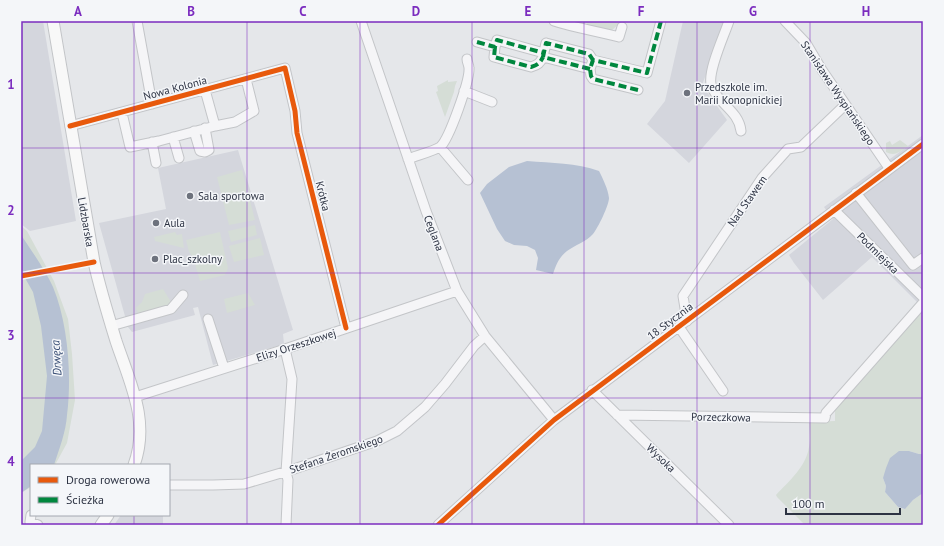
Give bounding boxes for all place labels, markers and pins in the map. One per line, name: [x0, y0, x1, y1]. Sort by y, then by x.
place label: Przedszkole im. Marii Konopnickiej: [695, 80, 782, 107]
marker: Przedszkole im. Marii Konopnickiej: [682, 88, 692, 98]
place label: Sala sportowa: [198, 189, 264, 203]
marker: Sala sportowa: [185, 191, 195, 201]
place label: Aula: [164, 216, 185, 230]
marker: Aula: [151, 218, 161, 228]
place label: Plac_szkolny: [163, 252, 223, 266]
marker: Plac_szkolny: [150, 254, 160, 264]

